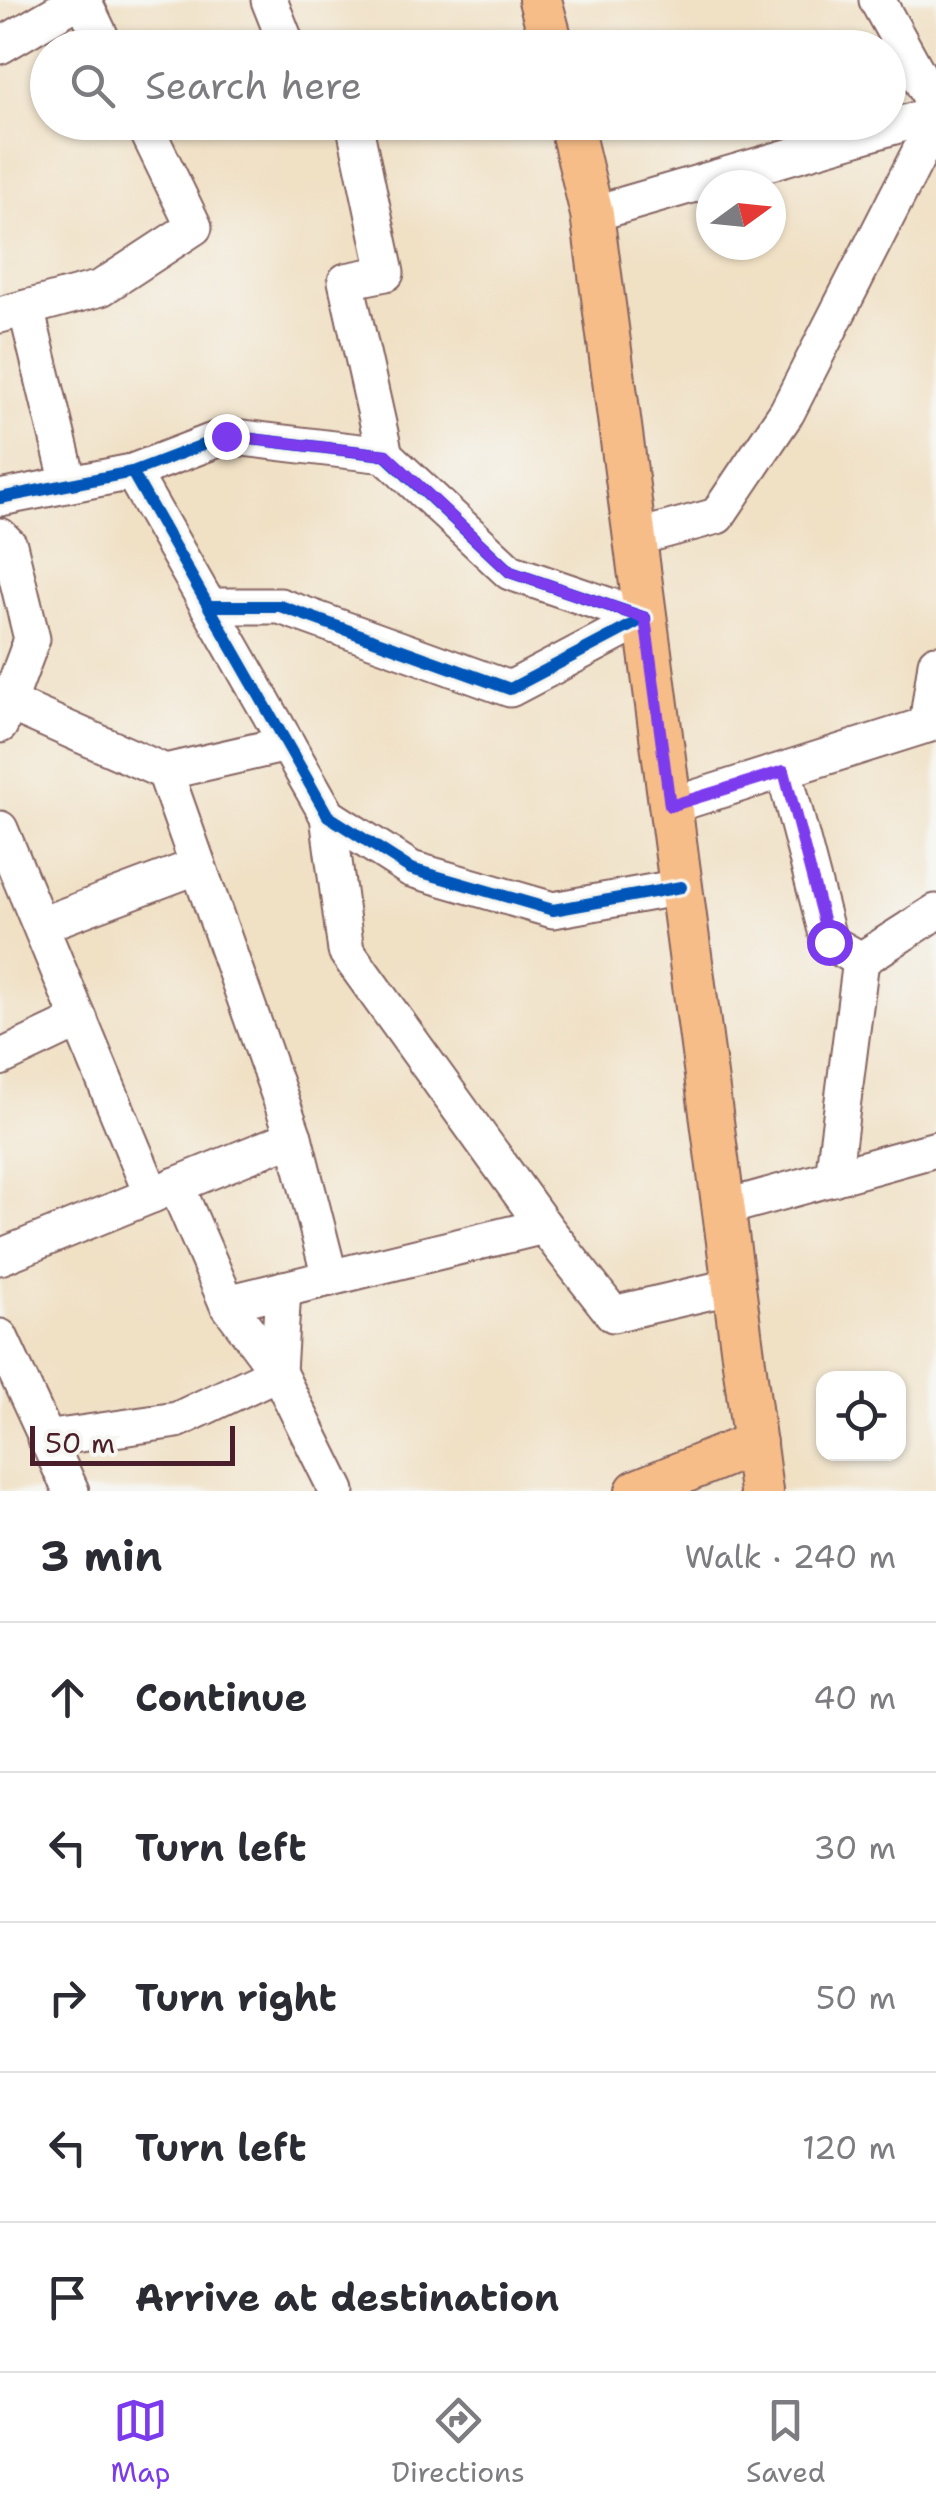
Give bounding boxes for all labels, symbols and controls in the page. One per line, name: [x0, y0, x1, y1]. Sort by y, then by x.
search box: [30, 30, 906, 140]
icon: search: [65, 58, 120, 113]
text: Search here: [145, 60, 362, 111]
north arrow: [696, 170, 786, 260]
route end: [204, 414, 250, 460]
route start: [807, 920, 853, 966]
map controls: [816, 1371, 906, 1461]
button: locate: [816, 1371, 906, 1461]
scale bar: [30, 1421, 235, 1466]
text: 50 m: [45, 1424, 115, 1462]
text: 3 min: [40, 1528, 162, 1584]
text: Walk · 240 m: [684, 1535, 896, 1578]
icon: ahead: [40, 1670, 95, 1725]
text: Continue: [135, 1672, 307, 1723]
text: 40 m: [813, 1676, 896, 1719]
icon: left: [40, 1820, 95, 1875]
text: Turn left: [135, 1822, 307, 1873]
text: 30 m: [813, 1826, 896, 1869]
icon: right: [40, 1970, 95, 2025]
text: Turn right: [135, 1972, 337, 2023]
text: 50 m: [816, 1976, 896, 2019]
icon: left: [40, 2120, 95, 2175]
text: Turn left: [135, 2122, 307, 2173]
text: 120 m: [802, 2126, 896, 2169]
icon: arrive: [40, 2270, 95, 2325]
text: Arrive at destination: [135, 2272, 559, 2323]
tab: Map: [111, 2393, 170, 2491]
tab: Directions: [391, 2393, 525, 2491]
tab: Saved: [746, 2393, 825, 2491]

